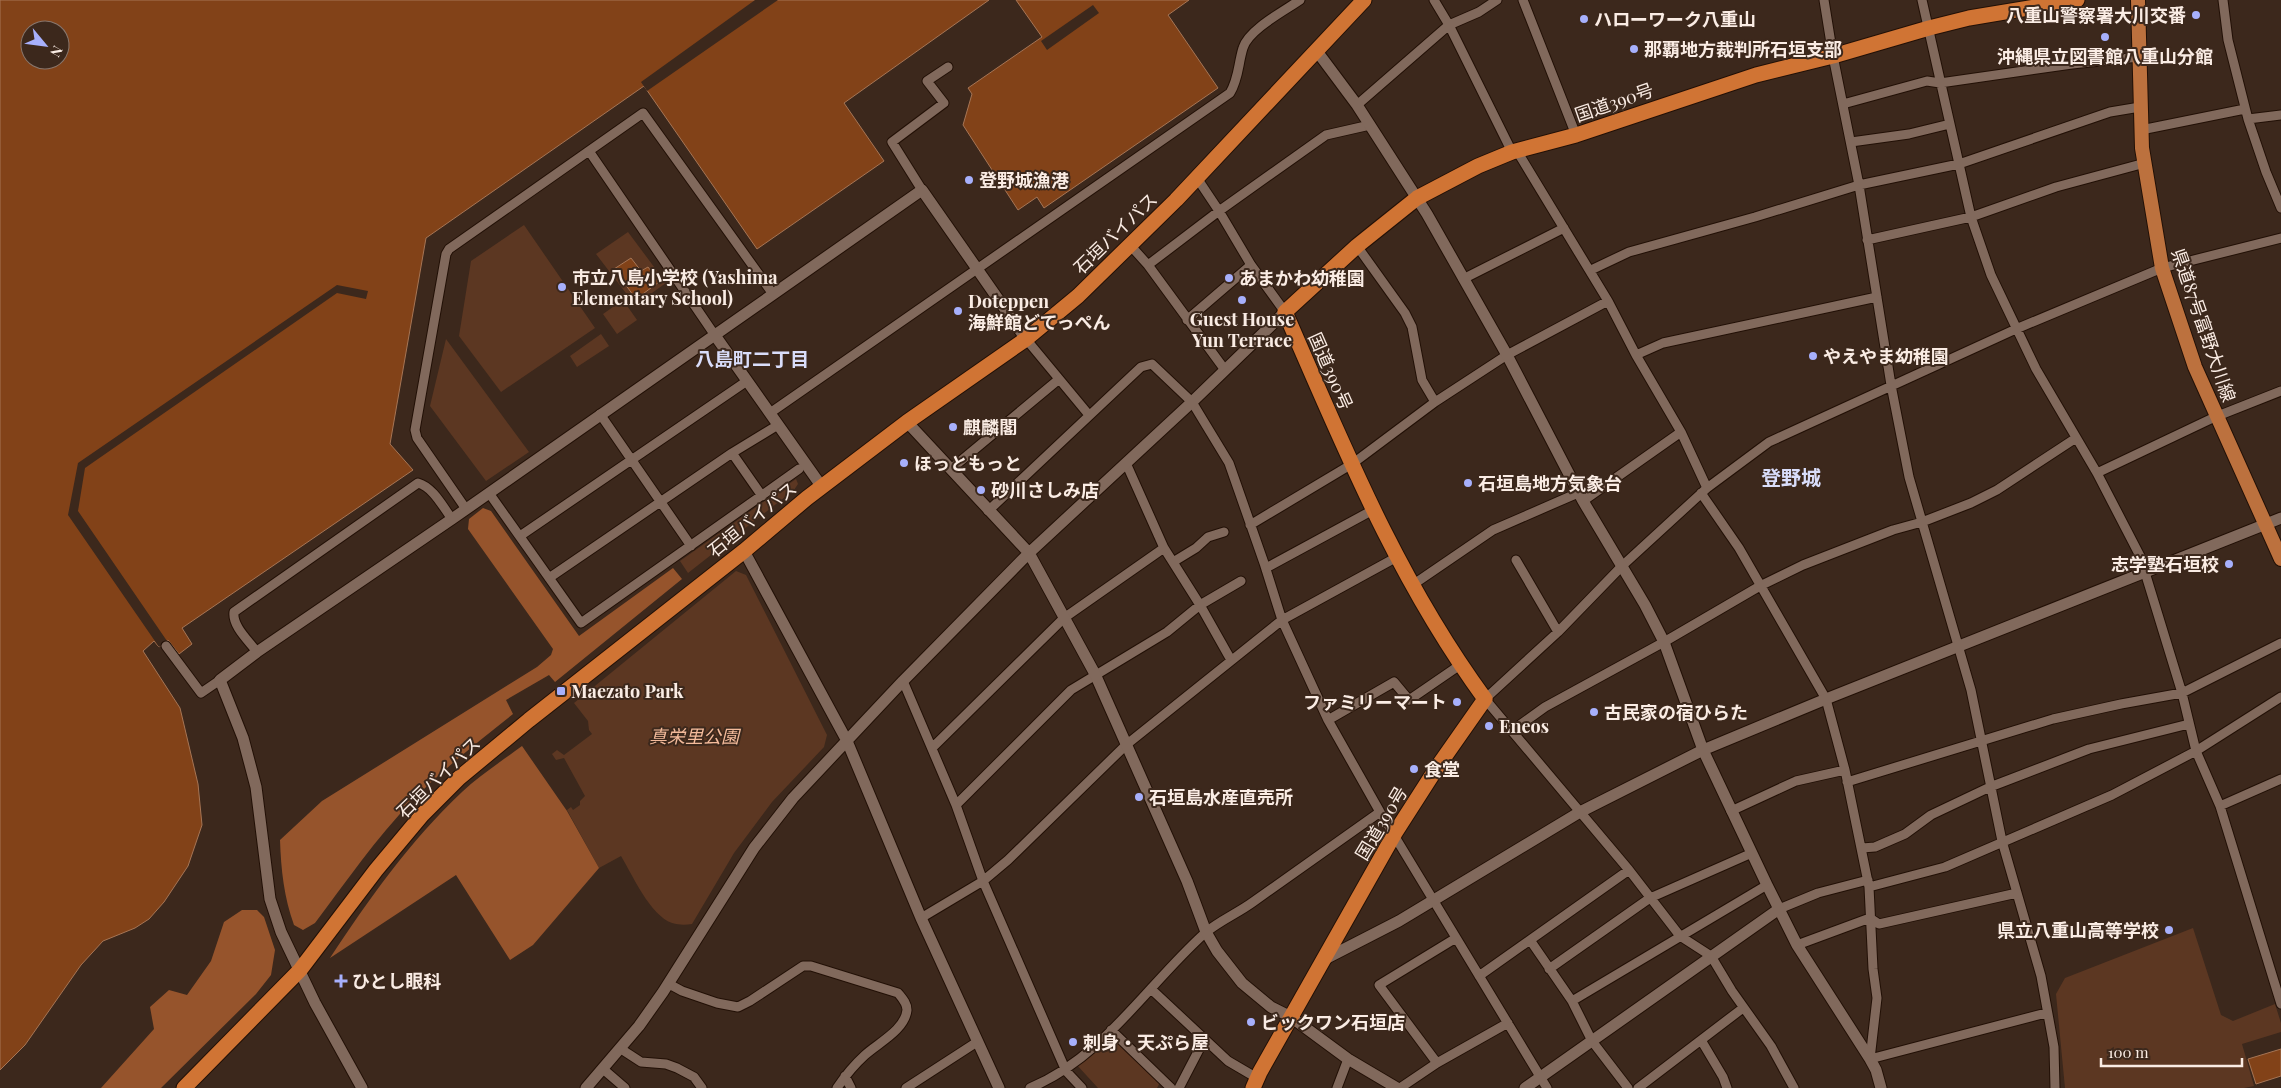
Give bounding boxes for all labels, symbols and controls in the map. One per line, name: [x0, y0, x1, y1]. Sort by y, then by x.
place label: 八重山警察署大川交番: [2006, 3, 2186, 27]
place label: ハローワーク八重山: [1594, 7, 1756, 31]
marker: 八重山警察署大川交番: [2190, 9, 2202, 21]
marker: ハローワーク八重山: [1578, 13, 1590, 25]
north arrow: [20, 20, 70, 70]
marker: 沖縄県立図書館八重山分館: [2099, 31, 2111, 43]
place label: 那覇地方裁判所石垣支部: [1644, 37, 1842, 61]
text: N: [46, 43, 68, 61]
marker: 那覇地方裁判所石垣支部: [1628, 43, 1640, 55]
place label: 沖縄県立図書館八重山分館: [1997, 44, 2213, 68]
street label: 国道390号: [1571, 77, 1657, 127]
place label: 登野城漁港: [979, 168, 1069, 192]
marker: 登野城漁港: [963, 174, 975, 186]
street label: 石垣バイパス: [1068, 187, 1162, 279]
street label: 県道87号富野大川線: [2166, 245, 2242, 405]
place label: 市立八島小学校 (Yashima Elementary School): [572, 265, 778, 310]
place label: あまかわ幼稚園: [1239, 266, 1365, 290]
marker: あまかわ幼稚園: [1223, 272, 1235, 284]
marker: 市立八島小学校 (Yashima Elementary School): [556, 281, 568, 293]
place label: Doteppen 海鮮館どてっぺん: [968, 289, 1111, 334]
marker: Guest House Yun Terrace: [1236, 294, 1248, 306]
marker: Doteppen 海鮮館どてっぺん: [952, 305, 964, 317]
place label: Guest House Yun Terrace: [1190, 307, 1294, 352]
street label: 国道390号: [1303, 329, 1359, 413]
place label: やえやま幼稚園: [1823, 344, 1949, 368]
district label: 八島町二丁目: [695, 345, 809, 371]
marker: やえやま幼稚園: [1807, 350, 1819, 362]
place label: 麒麟閣: [963, 415, 1017, 439]
marker: 麒麟閣: [947, 421, 959, 433]
place label: ほっともっと: [914, 451, 1022, 475]
marker: ほっともっと: [898, 457, 910, 469]
district label: 登野城: [1761, 463, 1821, 490]
place label: 石垣島地方気象台: [1478, 471, 1622, 495]
street label: 石垣バイパス: [703, 476, 801, 562]
marker: 石垣島地方気象台: [1462, 477, 1474, 489]
place label: 砂川さしみ店: [991, 478, 1099, 502]
marker: 砂川さしみ店: [975, 484, 987, 496]
place label: 志学塾石垣校: [2111, 552, 2219, 576]
marker: 志学塾石垣校: [2223, 558, 2235, 570]
place label: Maezato Park: [571, 679, 684, 703]
marker: Maezato Park: [555, 685, 567, 697]
place label: ファミリーマート: [1303, 690, 1447, 714]
marker: ファミリーマート: [1451, 696, 1463, 708]
place label: 古民家の宿ひらた: [1604, 700, 1748, 724]
marker: 古民家の宿ひらた: [1588, 706, 1600, 718]
place label: Eneos: [1499, 714, 1549, 738]
marker: Eneos: [1483, 720, 1495, 732]
park label: 真栄里公園: [649, 724, 742, 748]
street label: 石垣バイパス: [391, 731, 485, 823]
place label: 食堂: [1424, 757, 1460, 781]
marker: 食堂: [1408, 763, 1420, 775]
street label: 国道390号: [1350, 782, 1412, 864]
place label: 石垣島水産直売所: [1149, 785, 1293, 809]
marker: 石垣島水産直売所: [1133, 791, 1145, 803]
place label: 県立八重山高等学校: [1997, 918, 2159, 942]
marker: 県立八重山高等学校: [2163, 924, 2175, 936]
place label: ひとし眼科: [352, 969, 441, 993]
marker: ひとし眼科: [334, 974, 348, 988]
place label: ビックワン石垣店: [1261, 1010, 1405, 1034]
marker: ビックワン石垣店: [1245, 1016, 1257, 1028]
place label: 刺身・天ぷら屋: [1083, 1030, 1209, 1054]
marker: 刺身・天ぷら屋: [1067, 1036, 1079, 1048]
scale bar: [2101, 1036, 2242, 1068]
text: 100 m: [2108, 1042, 2149, 1062]

